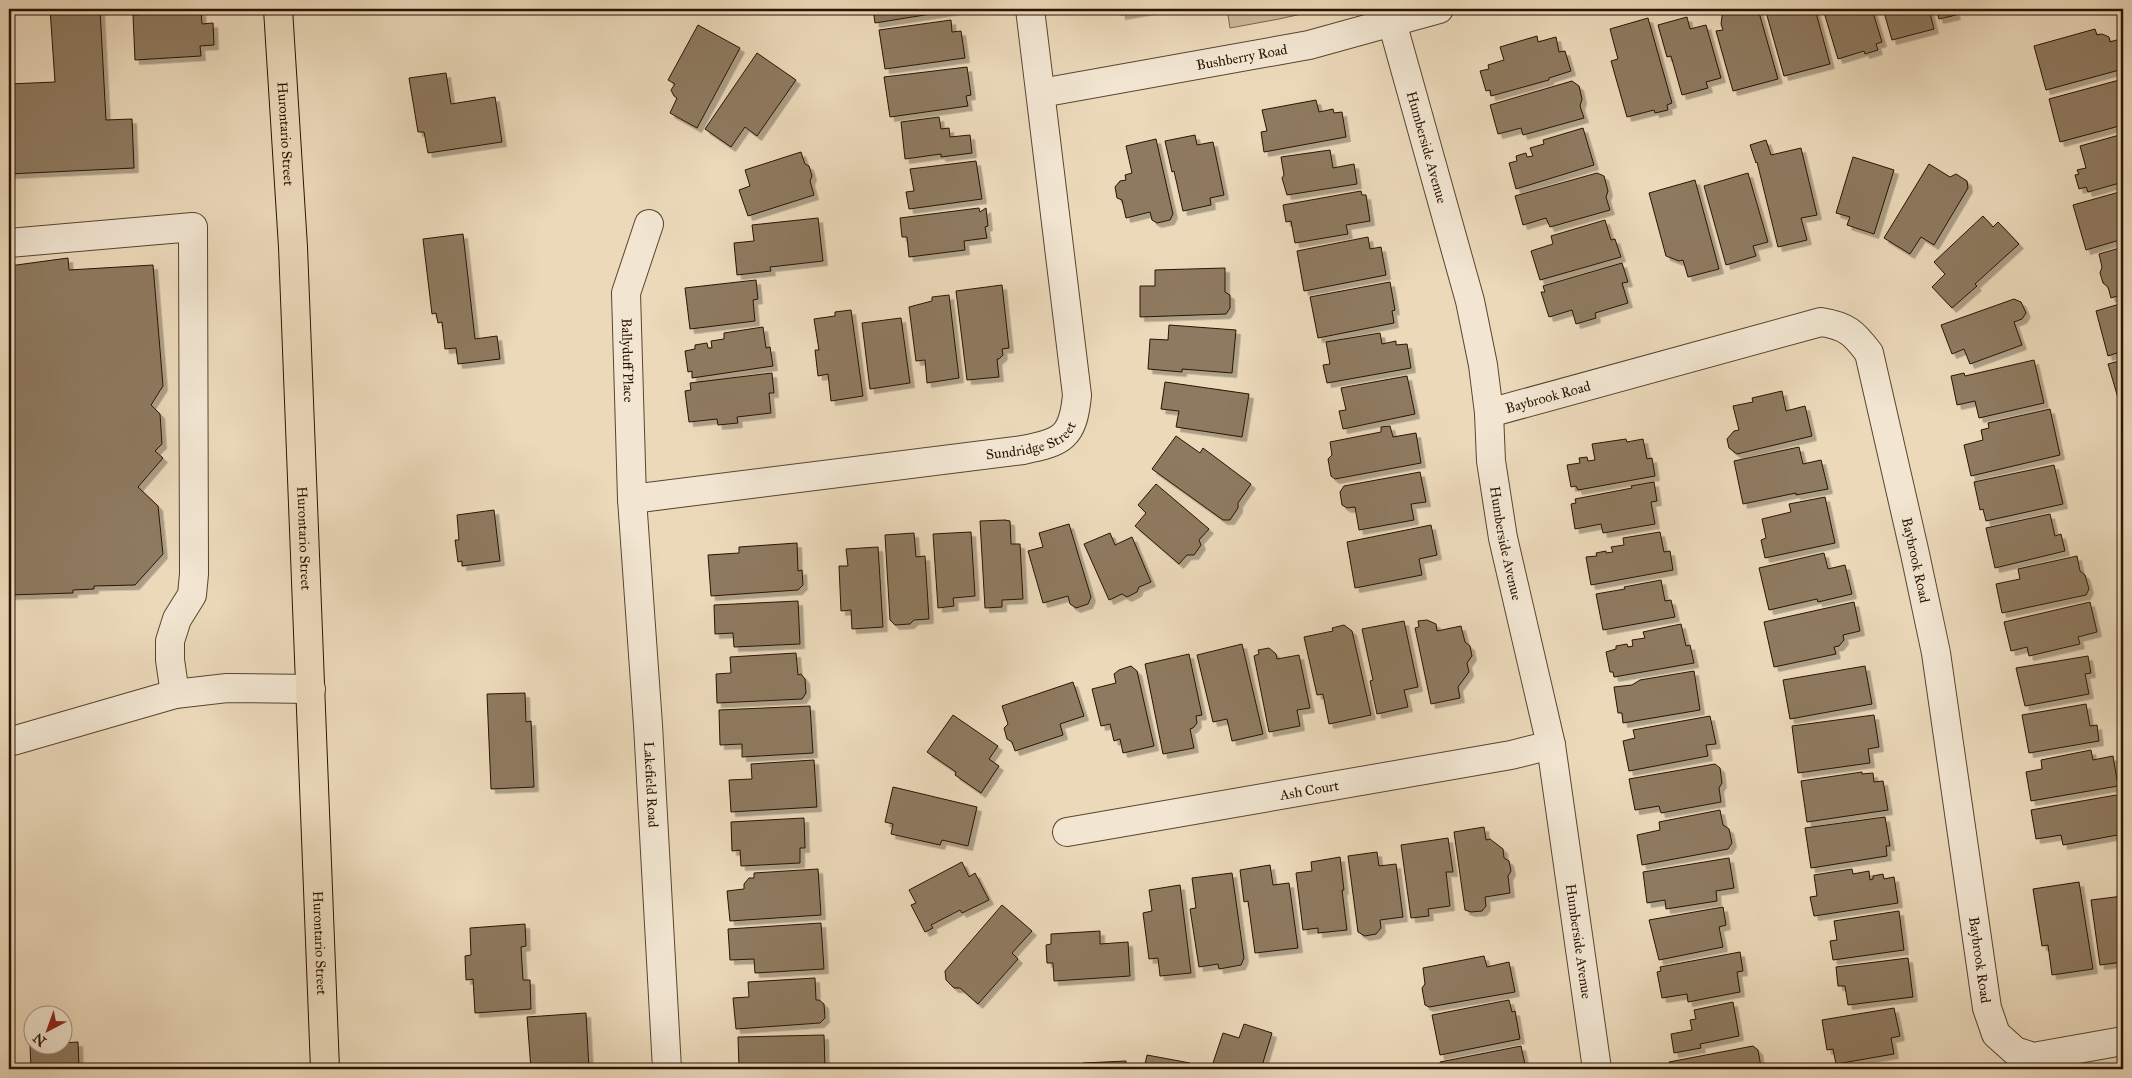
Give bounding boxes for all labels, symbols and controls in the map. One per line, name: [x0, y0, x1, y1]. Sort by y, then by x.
street label: Bushberry Road: [1195, 41, 1289, 74]
street label: Hurontario Street: [274, 81, 297, 186]
street label: Humberside Avenue: [1403, 89, 1450, 206]
street label: Ballyduff Place: [618, 318, 637, 403]
street label: Baybrook Road: [1504, 378, 1592, 417]
street label: Sundridge Street: [985, 419, 1080, 464]
street label: Humberside Avenue: [1486, 485, 1525, 602]
street label: Hurontario Street: [293, 486, 314, 591]
street label: Baybrook Road: [1898, 516, 1933, 605]
street label: Lakefield Road: [640, 741, 662, 828]
street label: Ash Court: [1278, 777, 1340, 804]
street label: Humberside Avenue: [1562, 883, 1595, 1000]
street label: Hurontario Street: [309, 891, 330, 995]
street label: Baybrook Road: [1965, 916, 1994, 1004]
north arrow: [22, 1006, 72, 1056]
text: N: [30, 1029, 50, 1050]

